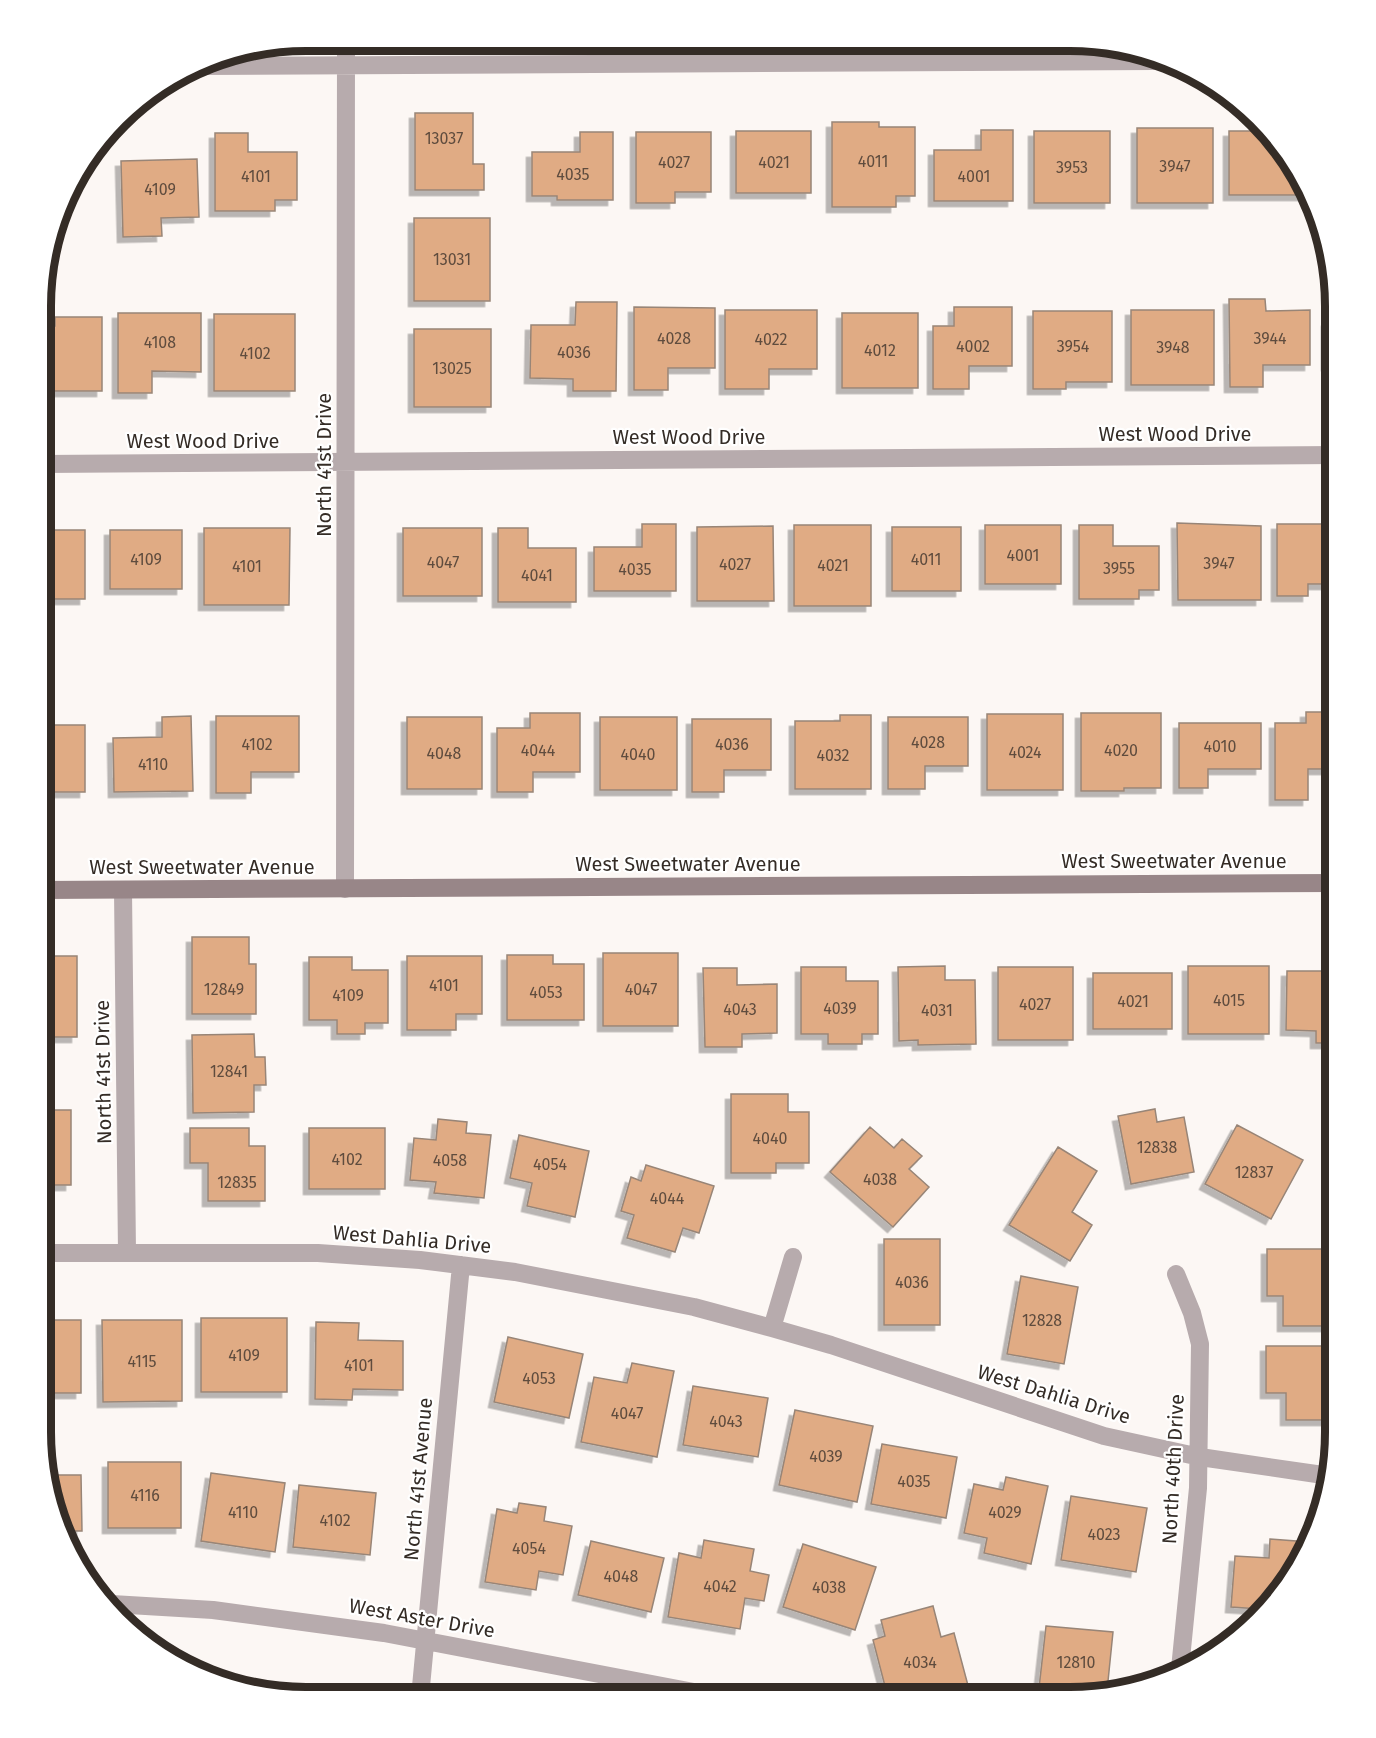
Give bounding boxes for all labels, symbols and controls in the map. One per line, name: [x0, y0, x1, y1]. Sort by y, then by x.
house number: 13037: [425, 129, 463, 148]
house number: 4011: [858, 152, 888, 171]
house number: 4027: [658, 153, 690, 172]
house number: 4021: [758, 153, 790, 172]
house number: 3947: [1159, 157, 1191, 176]
house number: 3953: [1056, 158, 1088, 177]
house number: 4035: [556, 165, 590, 184]
house number: 4101: [241, 167, 271, 186]
house number: 4001: [958, 167, 990, 186]
house number: 4109: [144, 180, 176, 199]
house number: 13031: [433, 250, 471, 269]
house number: 4028: [657, 329, 691, 348]
house number: 3944: [1253, 329, 1287, 348]
house number: 4022: [754, 330, 788, 349]
house number: 4108: [144, 333, 176, 352]
house number: 4002: [956, 337, 990, 356]
house number: 3954: [1057, 337, 1090, 356]
house number: 3948: [1156, 338, 1190, 357]
house number: 4012: [864, 341, 896, 360]
house number: 4036: [557, 343, 591, 362]
house number: 4102: [239, 344, 271, 363]
house number: 13025: [432, 359, 472, 378]
street label: North 41st Drive: [312, 393, 336, 537]
street label: West Wood Drive: [1099, 422, 1251, 446]
street label: West Wood Drive: [613, 425, 765, 449]
street label: West Wood Drive: [127, 429, 279, 453]
house number: 4001: [1007, 546, 1039, 565]
house number: 4109: [130, 550, 162, 569]
house number: 4011: [911, 550, 941, 569]
house number: 4047: [427, 553, 459, 572]
house number: 3947: [1203, 554, 1235, 573]
house number: 4027: [719, 555, 751, 574]
house number: 4021: [817, 556, 849, 575]
house number: 4101: [232, 557, 262, 576]
house number: 3955: [1103, 559, 1135, 578]
house number: 4035: [618, 560, 652, 579]
house number: 4041: [521, 566, 553, 585]
house number: 4028: [911, 733, 945, 752]
house number: 4102: [241, 735, 273, 754]
house number: 4036: [715, 735, 749, 754]
house number: 4010: [1204, 737, 1237, 756]
house number: 4044: [521, 741, 556, 760]
house number: 4020: [1104, 741, 1138, 760]
house number: 4024: [1008, 743, 1042, 762]
house number: 4048: [427, 744, 462, 763]
house number: 4040: [621, 745, 656, 764]
house number: 4032: [816, 746, 850, 765]
house number: 4110: [138, 755, 168, 774]
street label: West Sweetwater Avenue: [1061, 849, 1287, 873]
street label: West Sweetwater Avenue: [575, 852, 801, 876]
street label: West Sweetwater Avenue: [89, 855, 315, 879]
house number: 4101: [429, 976, 459, 995]
house number: 12849: [204, 980, 244, 999]
house number: 4047: [625, 980, 657, 999]
house number: 4053: [529, 983, 563, 1002]
house number: 4109: [332, 986, 364, 1005]
house number: 4015: [1213, 991, 1245, 1010]
house number: 4021: [1117, 992, 1149, 1011]
house number: 4027: [1019, 995, 1051, 1014]
house number: 4039: [823, 999, 857, 1018]
street label: North 41st Drive: [90, 1000, 116, 1144]
house number: 4043: [723, 1000, 757, 1019]
house number: 4031: [921, 1001, 953, 1020]
house number: 12841: [210, 1062, 248, 1081]
house number: 4040: [753, 1129, 788, 1148]
house number: 12838: [1137, 1138, 1177, 1157]
house number: 4102: [331, 1150, 363, 1169]
house number: 4058: [433, 1151, 467, 1170]
house number: 4054: [533, 1155, 567, 1174]
house number: 12837: [1235, 1163, 1273, 1182]
house number: 4038: [863, 1170, 897, 1189]
house number: 12835: [217, 1173, 257, 1192]
house number: 4044: [650, 1189, 685, 1208]
street label: West Dahlia Drive: [332, 1220, 492, 1258]
house number: 4036: [895, 1273, 929, 1292]
house number: 12828: [1022, 1311, 1062, 1330]
house number: 4109: [228, 1346, 260, 1365]
house number: 4115: [127, 1352, 157, 1371]
house number: 4101: [344, 1356, 374, 1375]
street label: West Dahlia Drive: [974, 1359, 1134, 1429]
house number: 4053: [522, 1369, 556, 1388]
street label: North 40th Drive: [1157, 1393, 1189, 1545]
street label: North 41st Avenue: [399, 1396, 437, 1562]
house number: 4047: [611, 1404, 643, 1423]
house number: 4043: [709, 1412, 743, 1431]
house number: 4039: [809, 1447, 843, 1466]
house number: 4035: [897, 1472, 931, 1491]
house number: 4116: [130, 1486, 160, 1505]
house number: 4110: [228, 1503, 258, 1522]
house number: 4029: [988, 1503, 1022, 1522]
house number: 4102: [319, 1511, 351, 1530]
house number: 4023: [1087, 1525, 1121, 1544]
house number: 4054: [512, 1539, 546, 1558]
house number: 4048: [604, 1567, 639, 1586]
house number: 4042: [703, 1577, 737, 1596]
house number: 4038: [812, 1578, 846, 1597]
street label: West Aster Drive: [347, 1593, 497, 1643]
house number: 4034: [903, 1653, 937, 1672]
house number: 12810: [1056, 1653, 1096, 1672]

